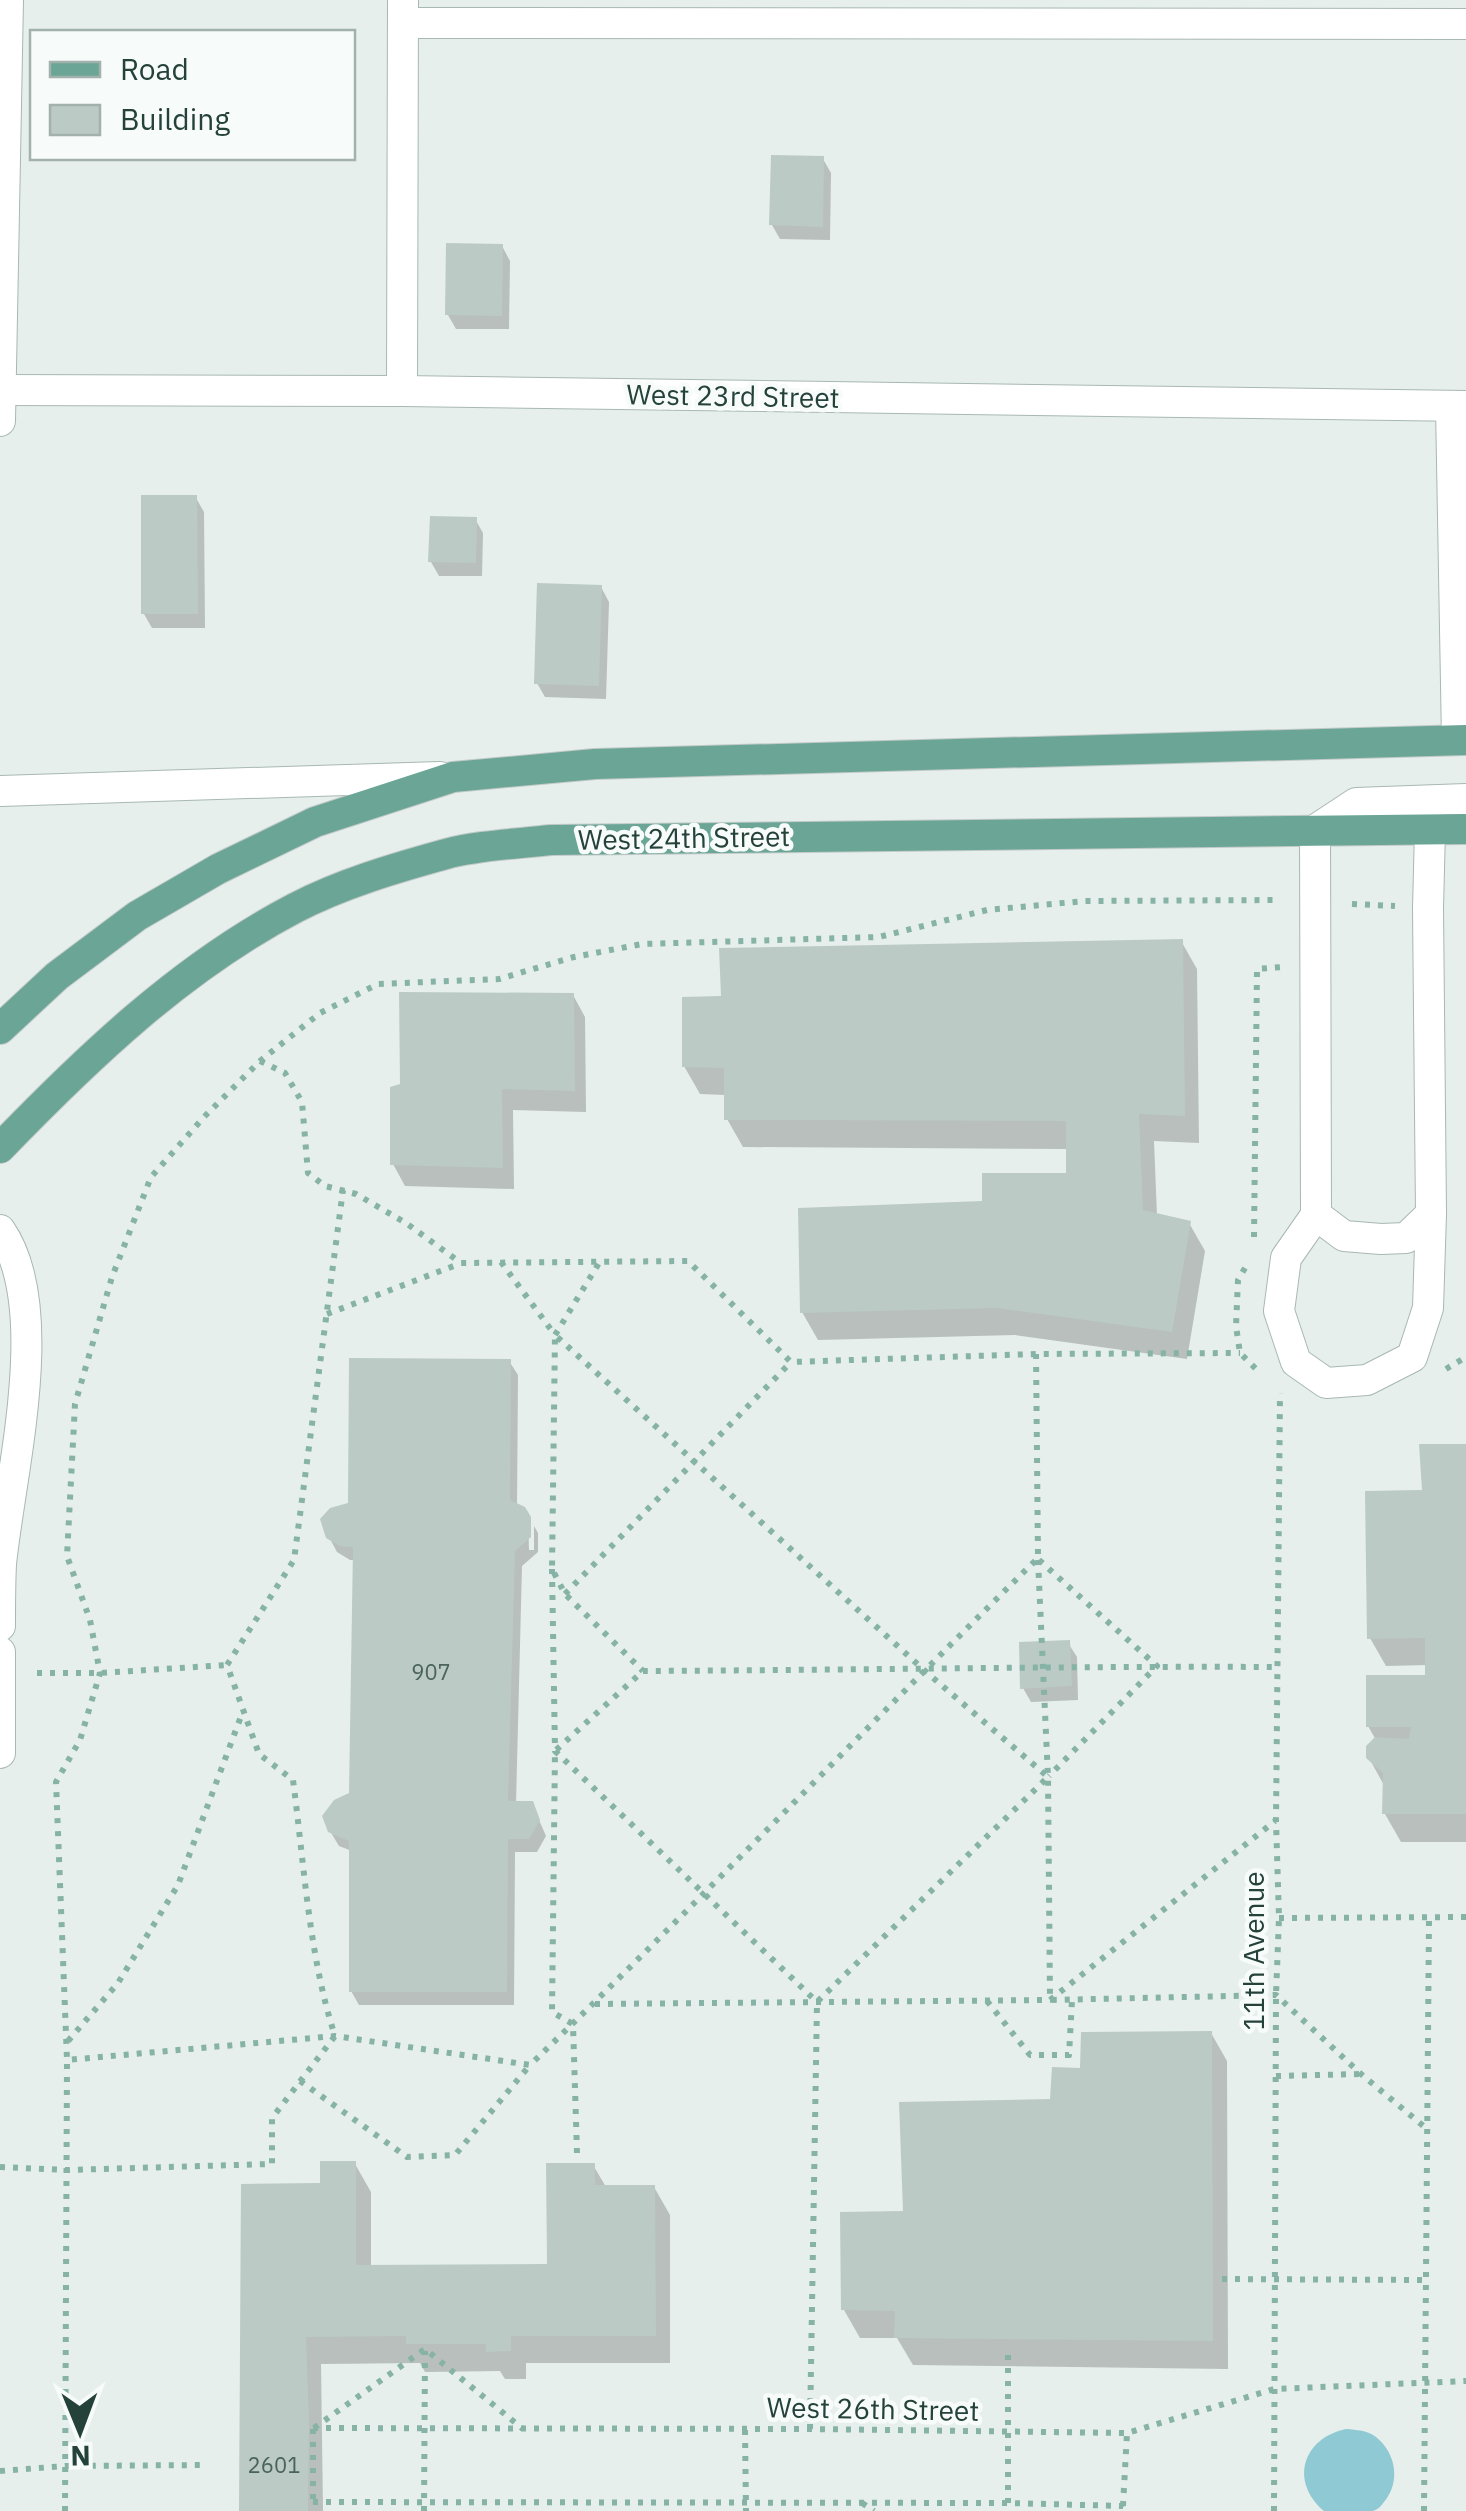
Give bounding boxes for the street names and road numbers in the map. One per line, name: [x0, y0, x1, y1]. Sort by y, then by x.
street label: West 23rd Street: [626, 375, 840, 416]
street label: West 24th Street: [577, 817, 791, 858]
street label: 11th Avenue: [1235, 1871, 1272, 2031]
street label: West 26th Street: [766, 2388, 980, 2429]

